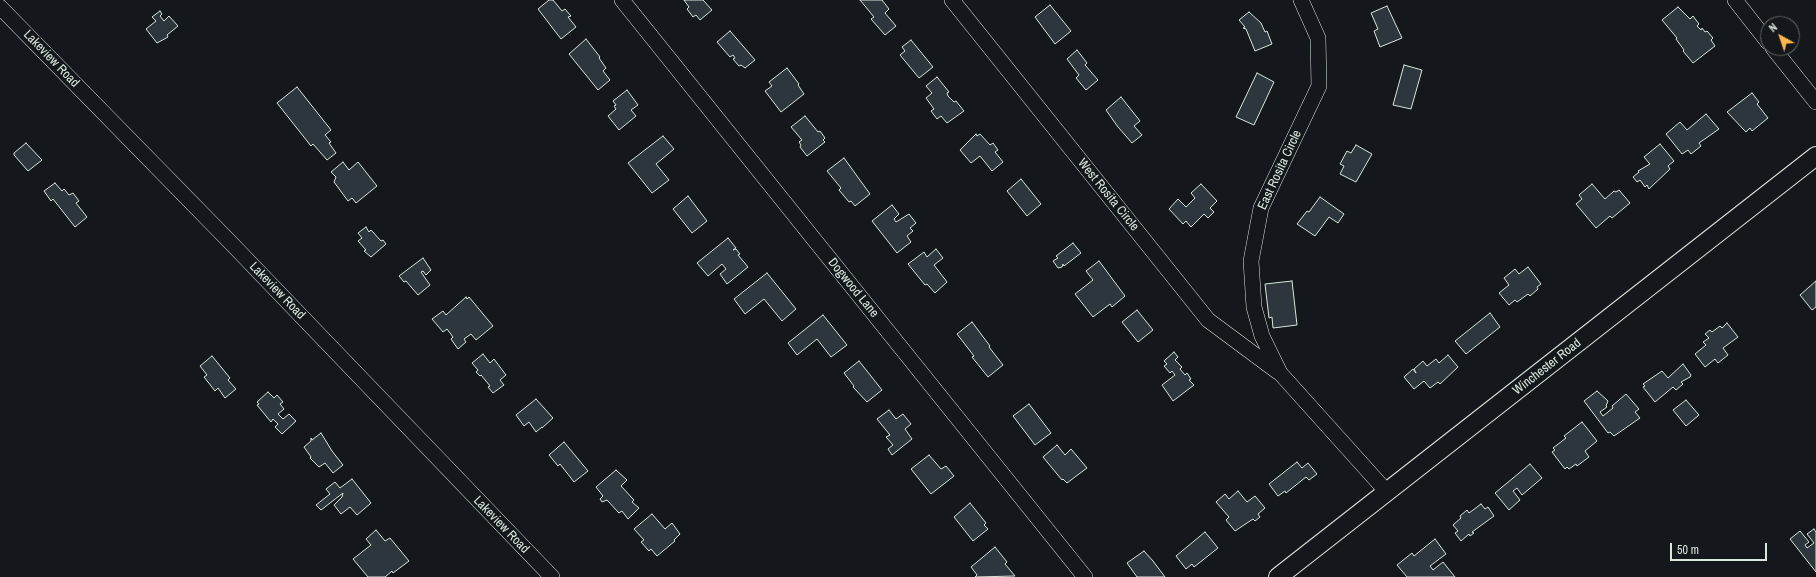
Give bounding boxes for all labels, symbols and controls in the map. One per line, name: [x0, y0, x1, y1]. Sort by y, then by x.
north arrow: [1760, 16, 1800, 56]
text: N: [1766, 20, 1780, 35]
street label: Lakeview Road: [20, 27, 82, 91]
street label: East Rosita Circle: [1255, 128, 1305, 212]
street label: West Rosita Circle: [1074, 156, 1142, 234]
street label: Dogwood Lane: [824, 255, 882, 321]
street label: Lakeview Road: [246, 259, 308, 323]
street label: Winchester Road: [1510, 336, 1584, 398]
street label: Lakeview Road: [470, 493, 532, 557]
scale bar: [1672, 535, 1769, 561]
text: 50 m: [1677, 542, 1699, 558]

